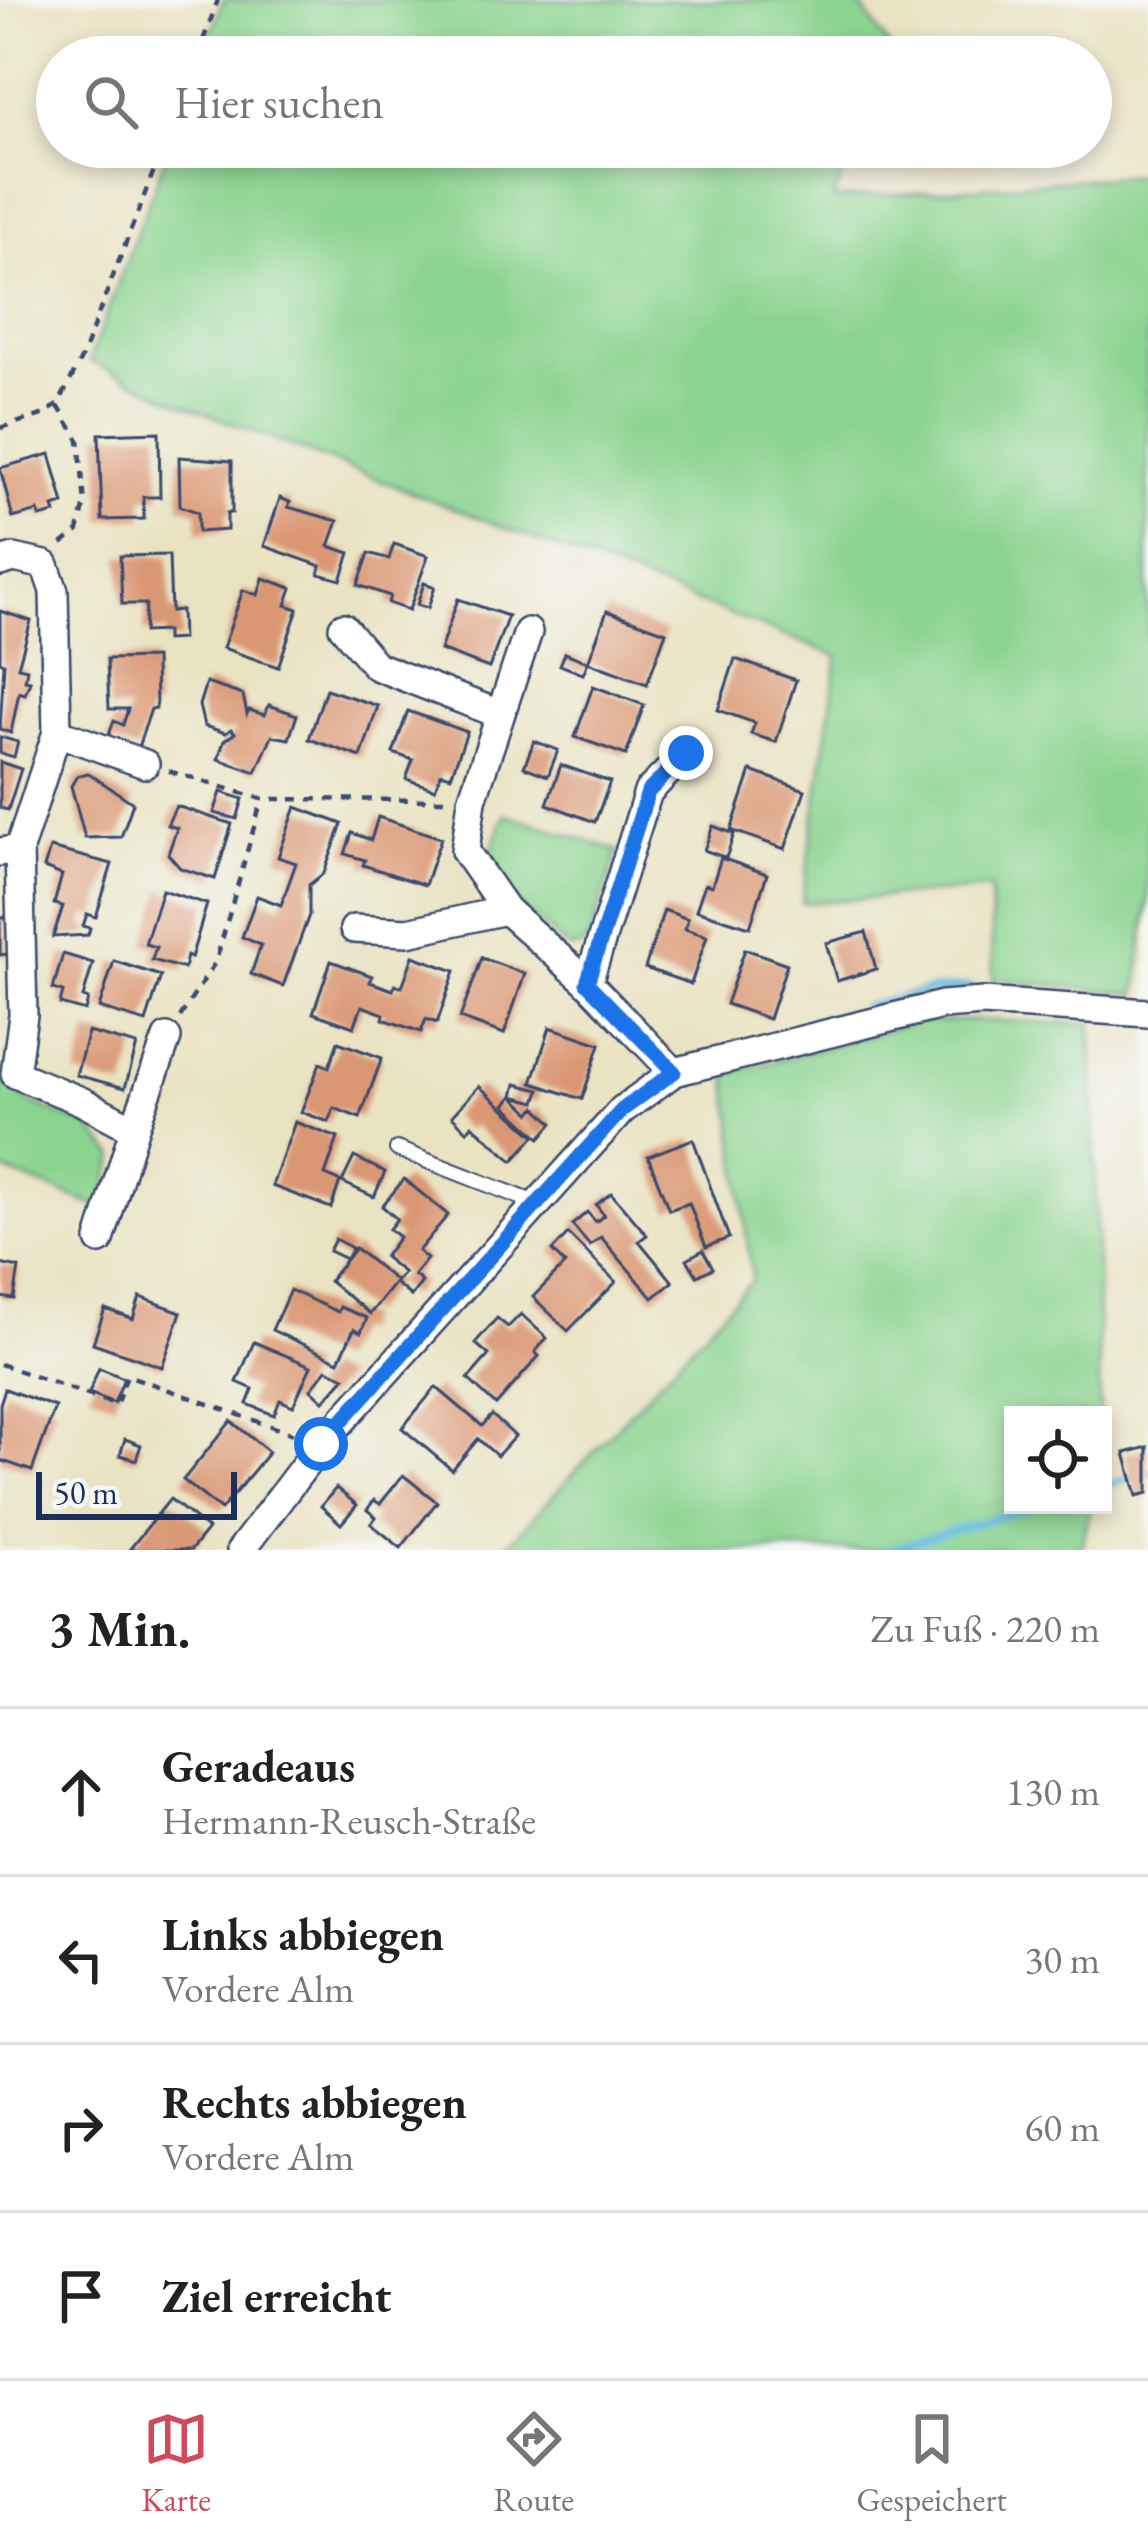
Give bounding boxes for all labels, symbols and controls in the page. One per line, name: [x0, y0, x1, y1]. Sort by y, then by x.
search box: [36, 36, 1112, 168]
icon: search: [78, 69, 144, 135]
text: Hier suchen: [174, 73, 384, 131]
route end: [659, 726, 713, 780]
map controls: [1004, 1406, 1112, 1514]
button: locate: [1004, 1406, 1112, 1514]
route start: [294, 1417, 348, 1471]
scale bar: [36, 1466, 237, 1519]
text: 50 m: [54, 1471, 118, 1514]
text: 3 Min.: [48, 1595, 190, 1661]
text: Zu Fuß · 220 m: [870, 1603, 1100, 1654]
text: Geradeaus: [162, 1737, 355, 1795]
icon: ahead: [48, 1759, 114, 1825]
text: 130 m: [1006, 1766, 1100, 1817]
text: Hermann-Reusch-Straße: [162, 1795, 536, 1846]
text: Links abbiegen: [162, 1905, 444, 1963]
icon: left: [48, 1927, 114, 1993]
text: 30 m: [1024, 1934, 1100, 1985]
text: Vordere Alm: [162, 1963, 354, 2014]
text: Rechts abbiegen: [162, 2073, 467, 2131]
icon: right: [48, 2095, 114, 2161]
text: 60 m: [1024, 2102, 1100, 2153]
text: Vordere Alm: [162, 2131, 354, 2182]
icon: arrive: [48, 2263, 114, 2329]
text: Ziel erreicht: [162, 2267, 391, 2325]
tab: Karte: [141, 2406, 211, 2521]
tab: Route: [494, 2406, 574, 2521]
tab: Gespeichert: [856, 2406, 1007, 2521]

